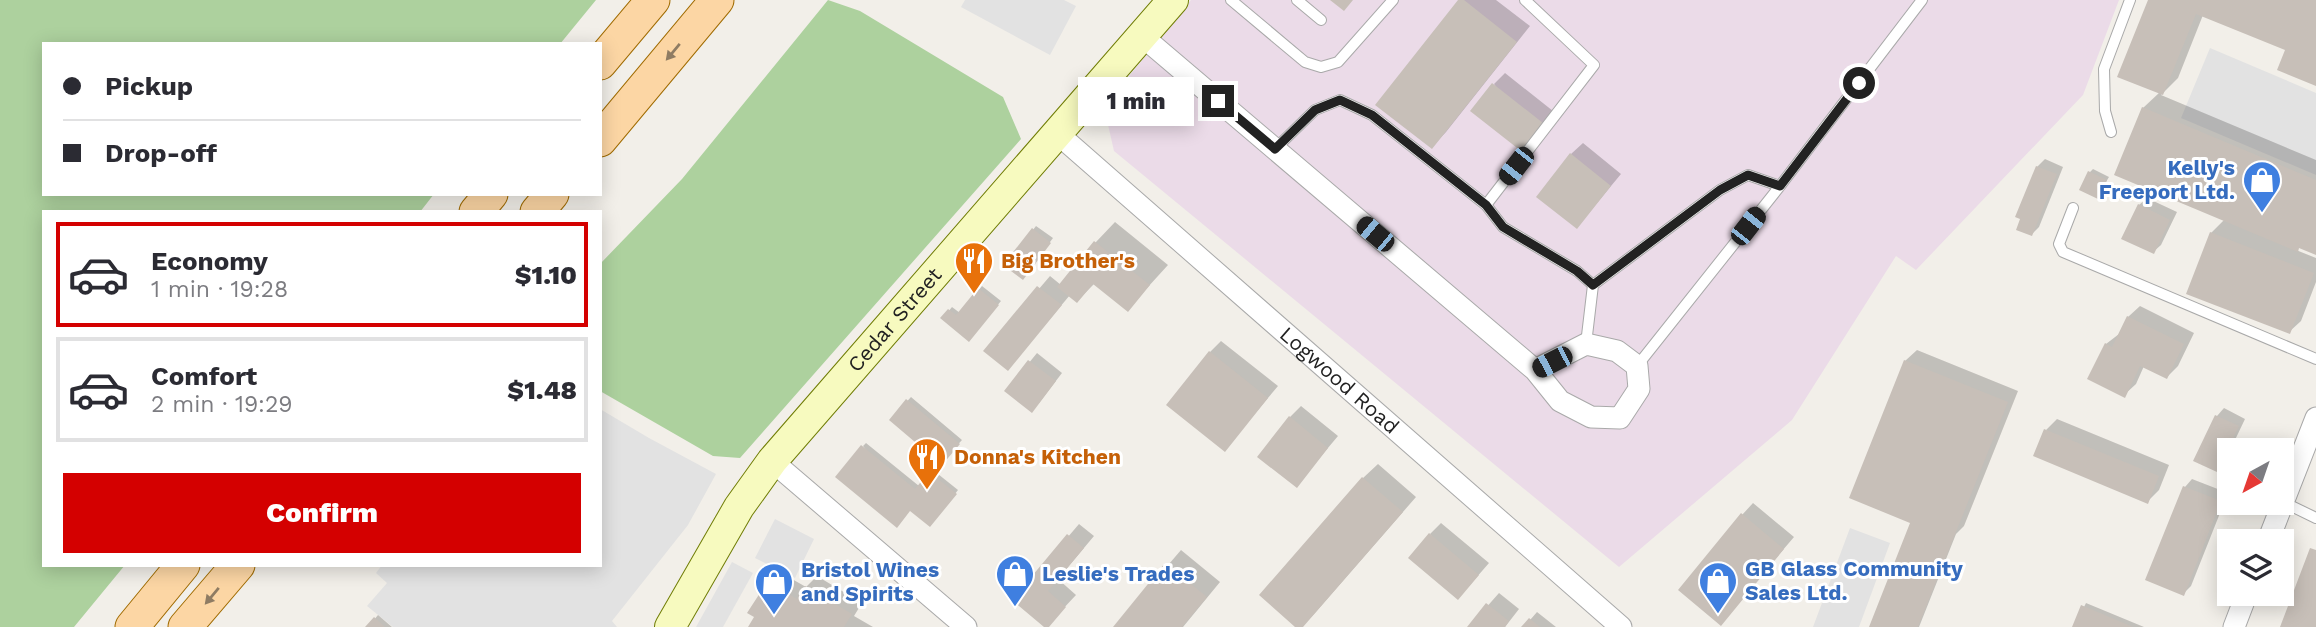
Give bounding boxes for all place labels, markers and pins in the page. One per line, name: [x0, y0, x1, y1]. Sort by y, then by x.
place label: Kelly's Freeport Ltd.: [2099, 155, 2235, 204]
shop icon: Kelly's Freeport Ltd.: [2241, 159, 2283, 214]
restaurant icon: Big Brother's: [953, 240, 995, 295]
place label: Big Brother's: [1001, 248, 1135, 273]
restaurant icon: Donna's Kitchen: [906, 436, 948, 491]
place label: Donna's Kitchen: [954, 444, 1121, 469]
shop icon: Leslie's Trades: [994, 553, 1036, 608]
place label: GB Glass Community Sales Ltd.: [1745, 556, 1963, 605]
place label: Bristol Wines and Spirits: [801, 557, 939, 606]
shop icon: GB Glass Community Sales Ltd.: [1697, 560, 1739, 615]
shop icon: Bristol Wines and Spirits: [753, 561, 795, 616]
place label: Leslie's Trades: [1042, 561, 1194, 586]

